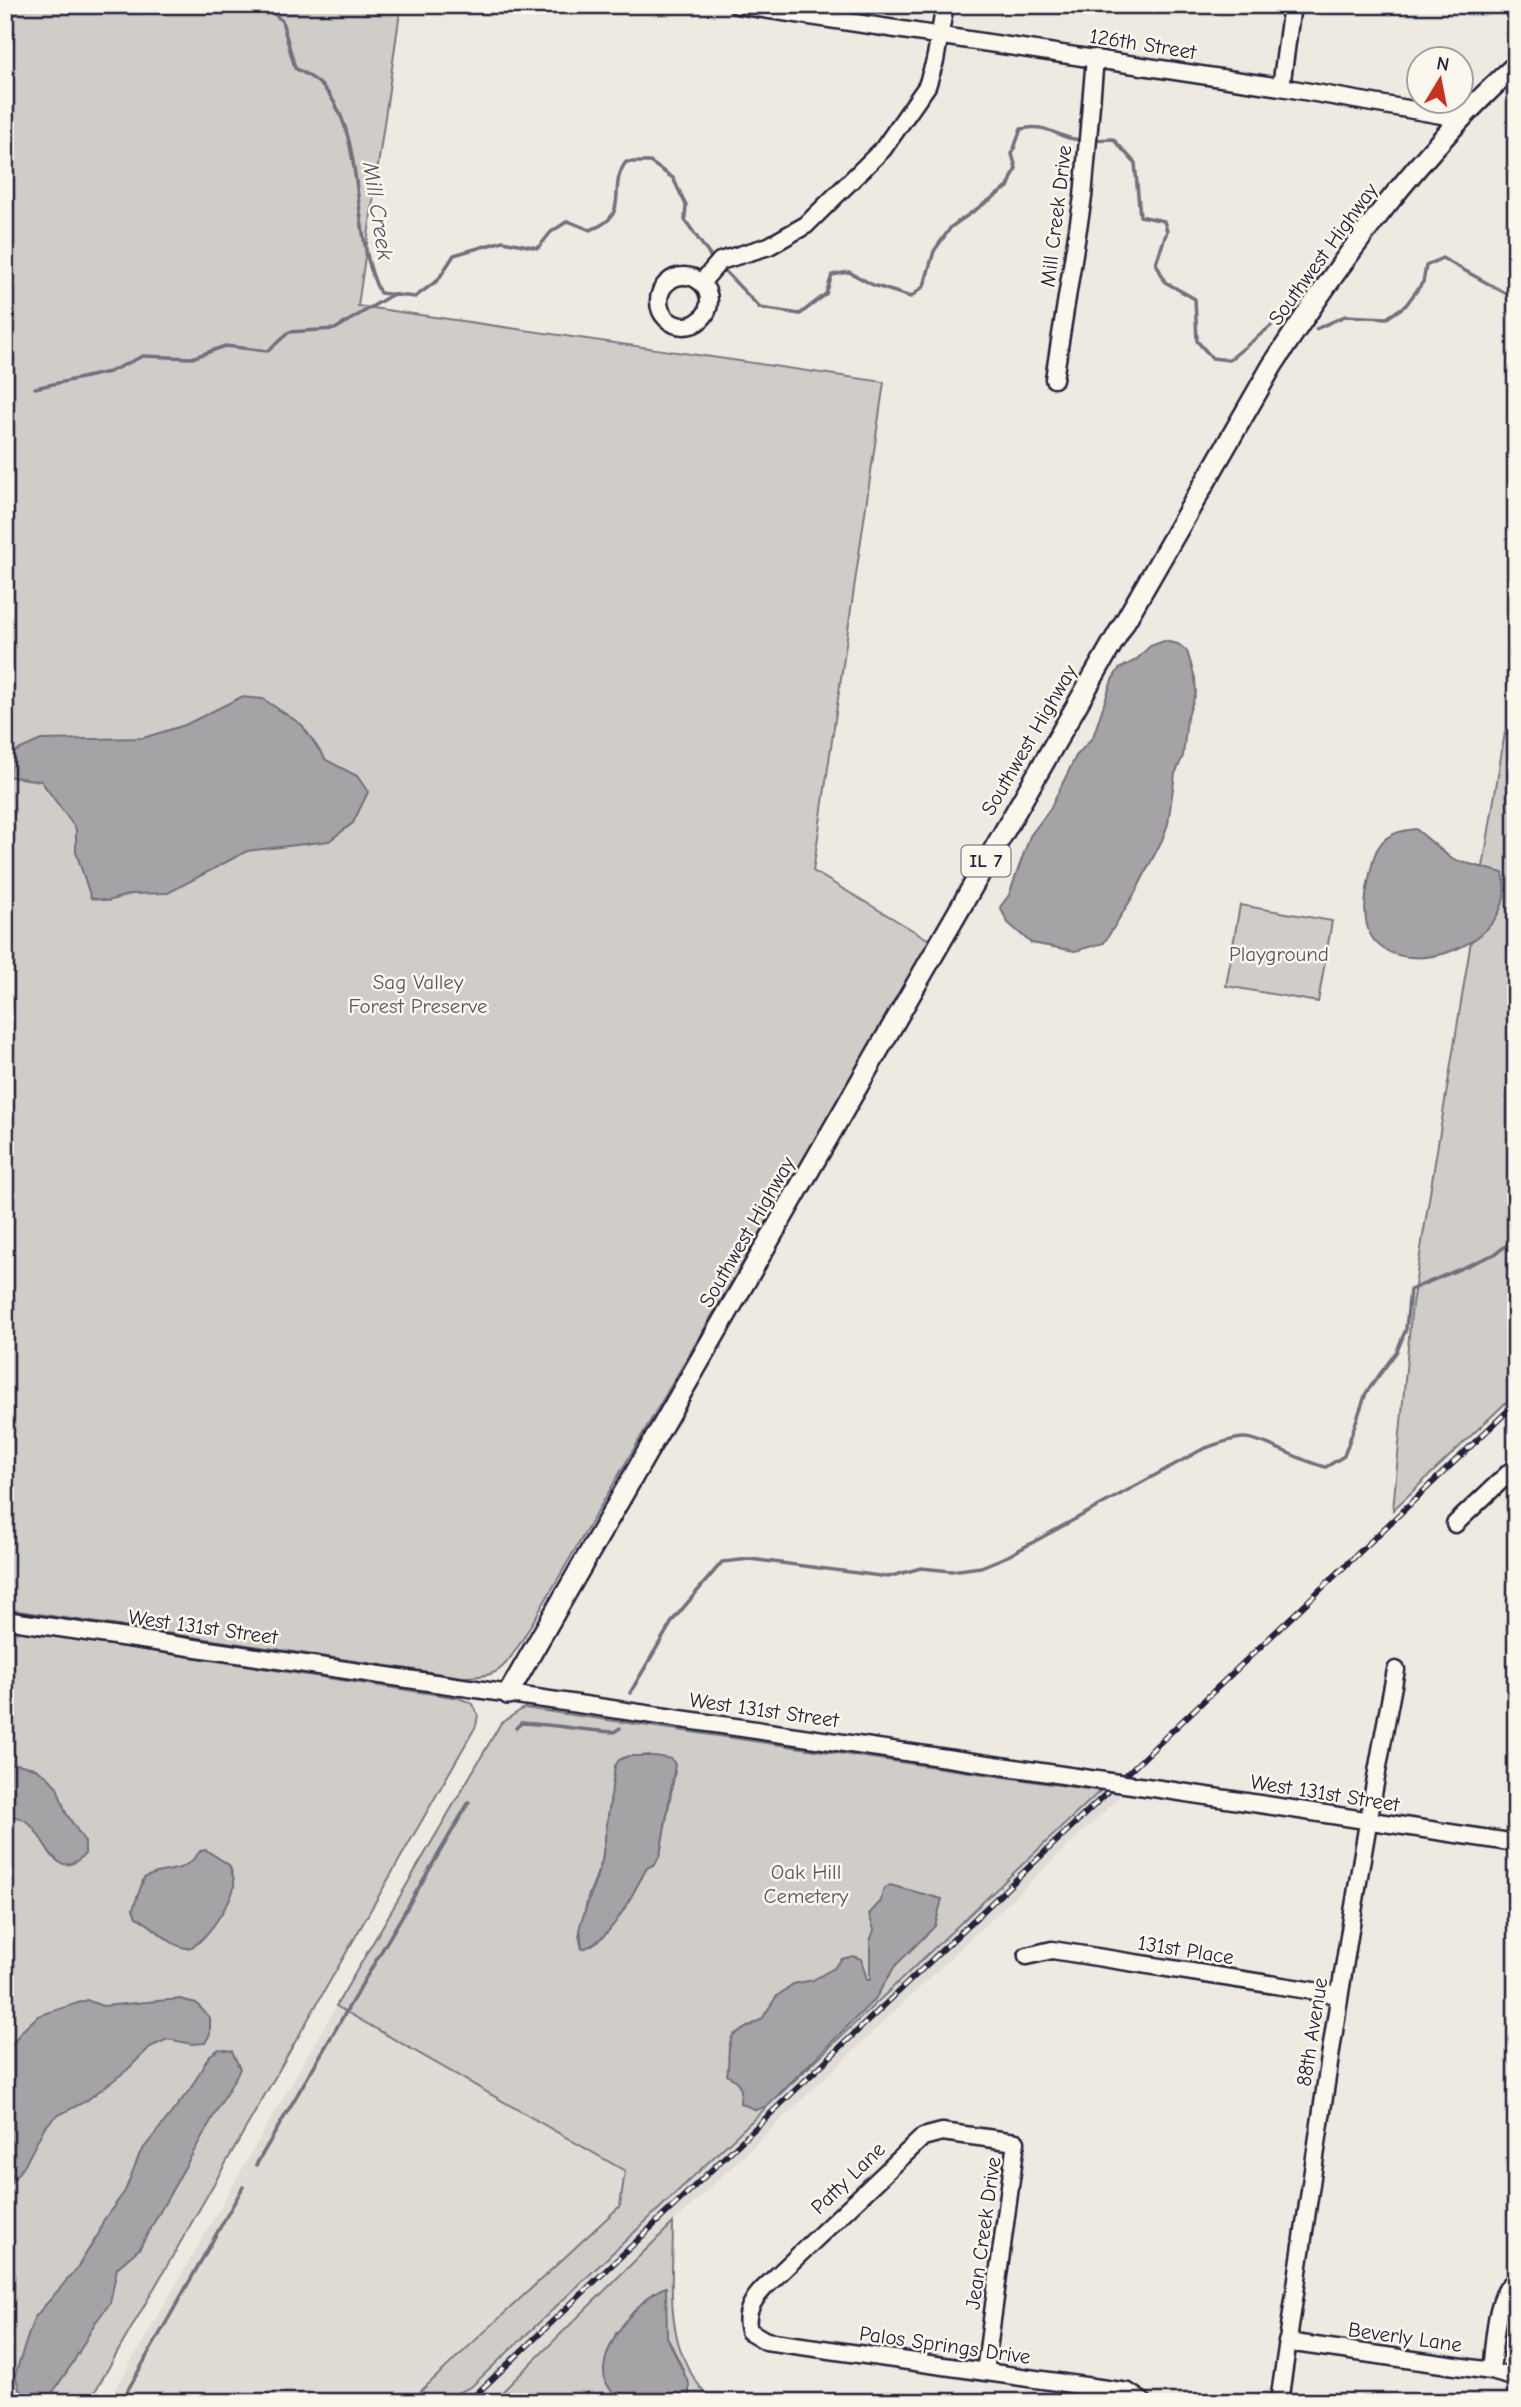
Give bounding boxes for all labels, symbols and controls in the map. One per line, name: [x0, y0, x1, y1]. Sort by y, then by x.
street label: 126th Street: [1088, 24, 1199, 64]
north arrow: [1406, 46, 1476, 116]
text: N: [1435, 52, 1451, 76]
street label: Mill Creek Drive: [1035, 144, 1077, 288]
water label: Mill Creek: [357, 159, 399, 263]
street label: Southwest Highway: [1263, 178, 1383, 330]
street label: Southwest Highway: [976, 660, 1082, 820]
road number: IL 7: [962, 846, 1010, 876]
park label: Playground: [1229, 942, 1329, 966]
park label: Sag Valley Forest Preserve: [349, 970, 487, 1018]
street label: Southwest Highway: [694, 1152, 800, 1312]
street label: West 131st Street: [127, 1605, 280, 1650]
street label: West 131st Street: [688, 1688, 841, 1733]
street label: West 131st Street: [1249, 1769, 1402, 1817]
park label: Oak Hill Cemetery: [764, 1860, 849, 1908]
street label: 131st Place: [1136, 1931, 1236, 1969]
street label: 88th Avenue: [1292, 1976, 1332, 2088]
street label: Patty Lane: [806, 2137, 890, 2219]
street label: Jean Creek Drive: [960, 2155, 1006, 2311]
street label: Beverly Lane: [1346, 2317, 1464, 2357]
street label: Palos Springs Drive: [858, 2321, 1032, 2369]

